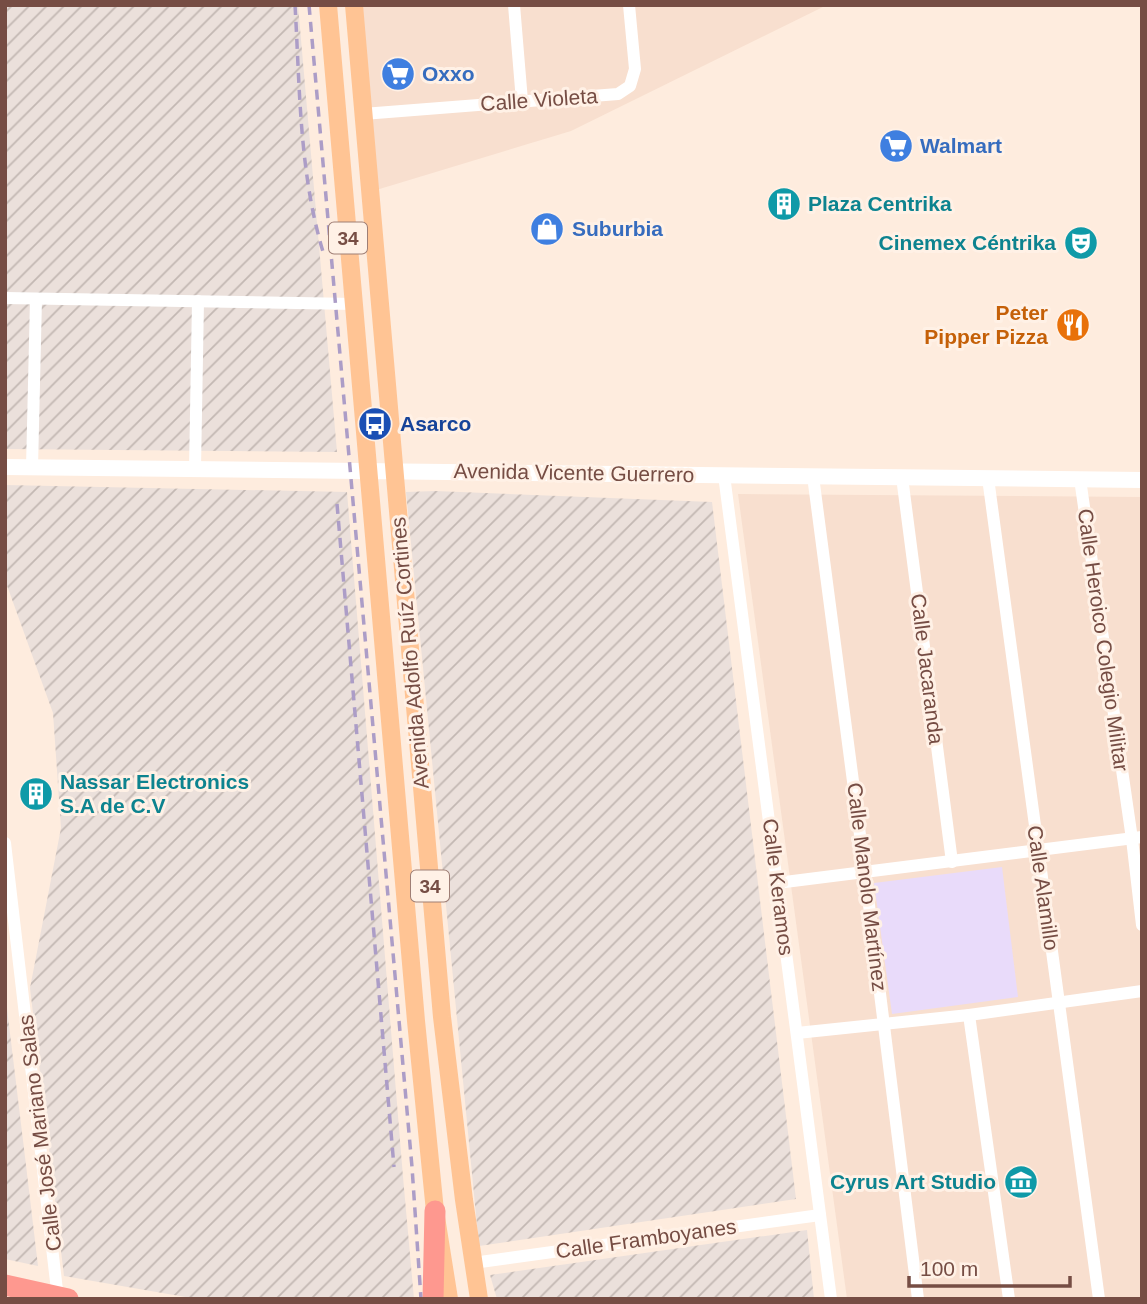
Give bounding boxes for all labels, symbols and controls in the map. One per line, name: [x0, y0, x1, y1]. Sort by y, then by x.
supermarket icon: Oxxo: [379, 55, 417, 93]
place label: Oxxo: [422, 62, 475, 85]
street label: Calle Violeta: [480, 84, 599, 115]
supermarket icon: Walmart: [877, 127, 915, 165]
place label: Walmart: [920, 134, 1002, 157]
building icon: Plaza Centrika: [765, 185, 803, 223]
place label: Plaza Centrika: [808, 192, 952, 215]
shop icon: Suburbia: [528, 210, 566, 248]
place label: Suburbia: [572, 217, 663, 240]
road number: 34: [329, 222, 367, 254]
theatre icon: Cinemex Céntrika: [1062, 224, 1100, 262]
place label: Cinemex Céntrika: [879, 231, 1056, 254]
place label: Peter Pipper Pizza: [924, 301, 1048, 348]
restaurant icon: Peter Pipper Pizza: [1054, 306, 1092, 344]
bus stop icon: Asarco: [356, 405, 394, 443]
place label: Asarco: [400, 412, 471, 435]
street label: Avenida Vicente Guerrero: [453, 459, 695, 486]
street label: Calle Heroico Colegio Militar: [1074, 507, 1133, 773]
street label: Avenida Adolfo Ruíz Cortines: [386, 516, 433, 790]
street label: Calle Jacaranda: [907, 592, 948, 746]
place label: Nassar Electronics S.A de C.V: [60, 770, 249, 817]
building icon: Nassar Electronics S.A de C.V: [17, 775, 55, 813]
street label: Calle Manolo Martínez: [843, 781, 892, 993]
street label: Calle Keramos: [759, 817, 798, 957]
street label: Calle Alamillo: [1023, 824, 1064, 952]
road number: 34: [411, 870, 449, 902]
street label: Calle José Mariano Salas: [14, 1013, 65, 1253]
museum icon: Cyrus Art Studio: [1002, 1163, 1040, 1201]
place label: Cyrus Art Studio: [830, 1170, 996, 1193]
street label: Calle Framboyanes: [554, 1214, 738, 1263]
scale bar: [909, 1244, 1070, 1288]
text: 100 m: [920, 1257, 978, 1280]

